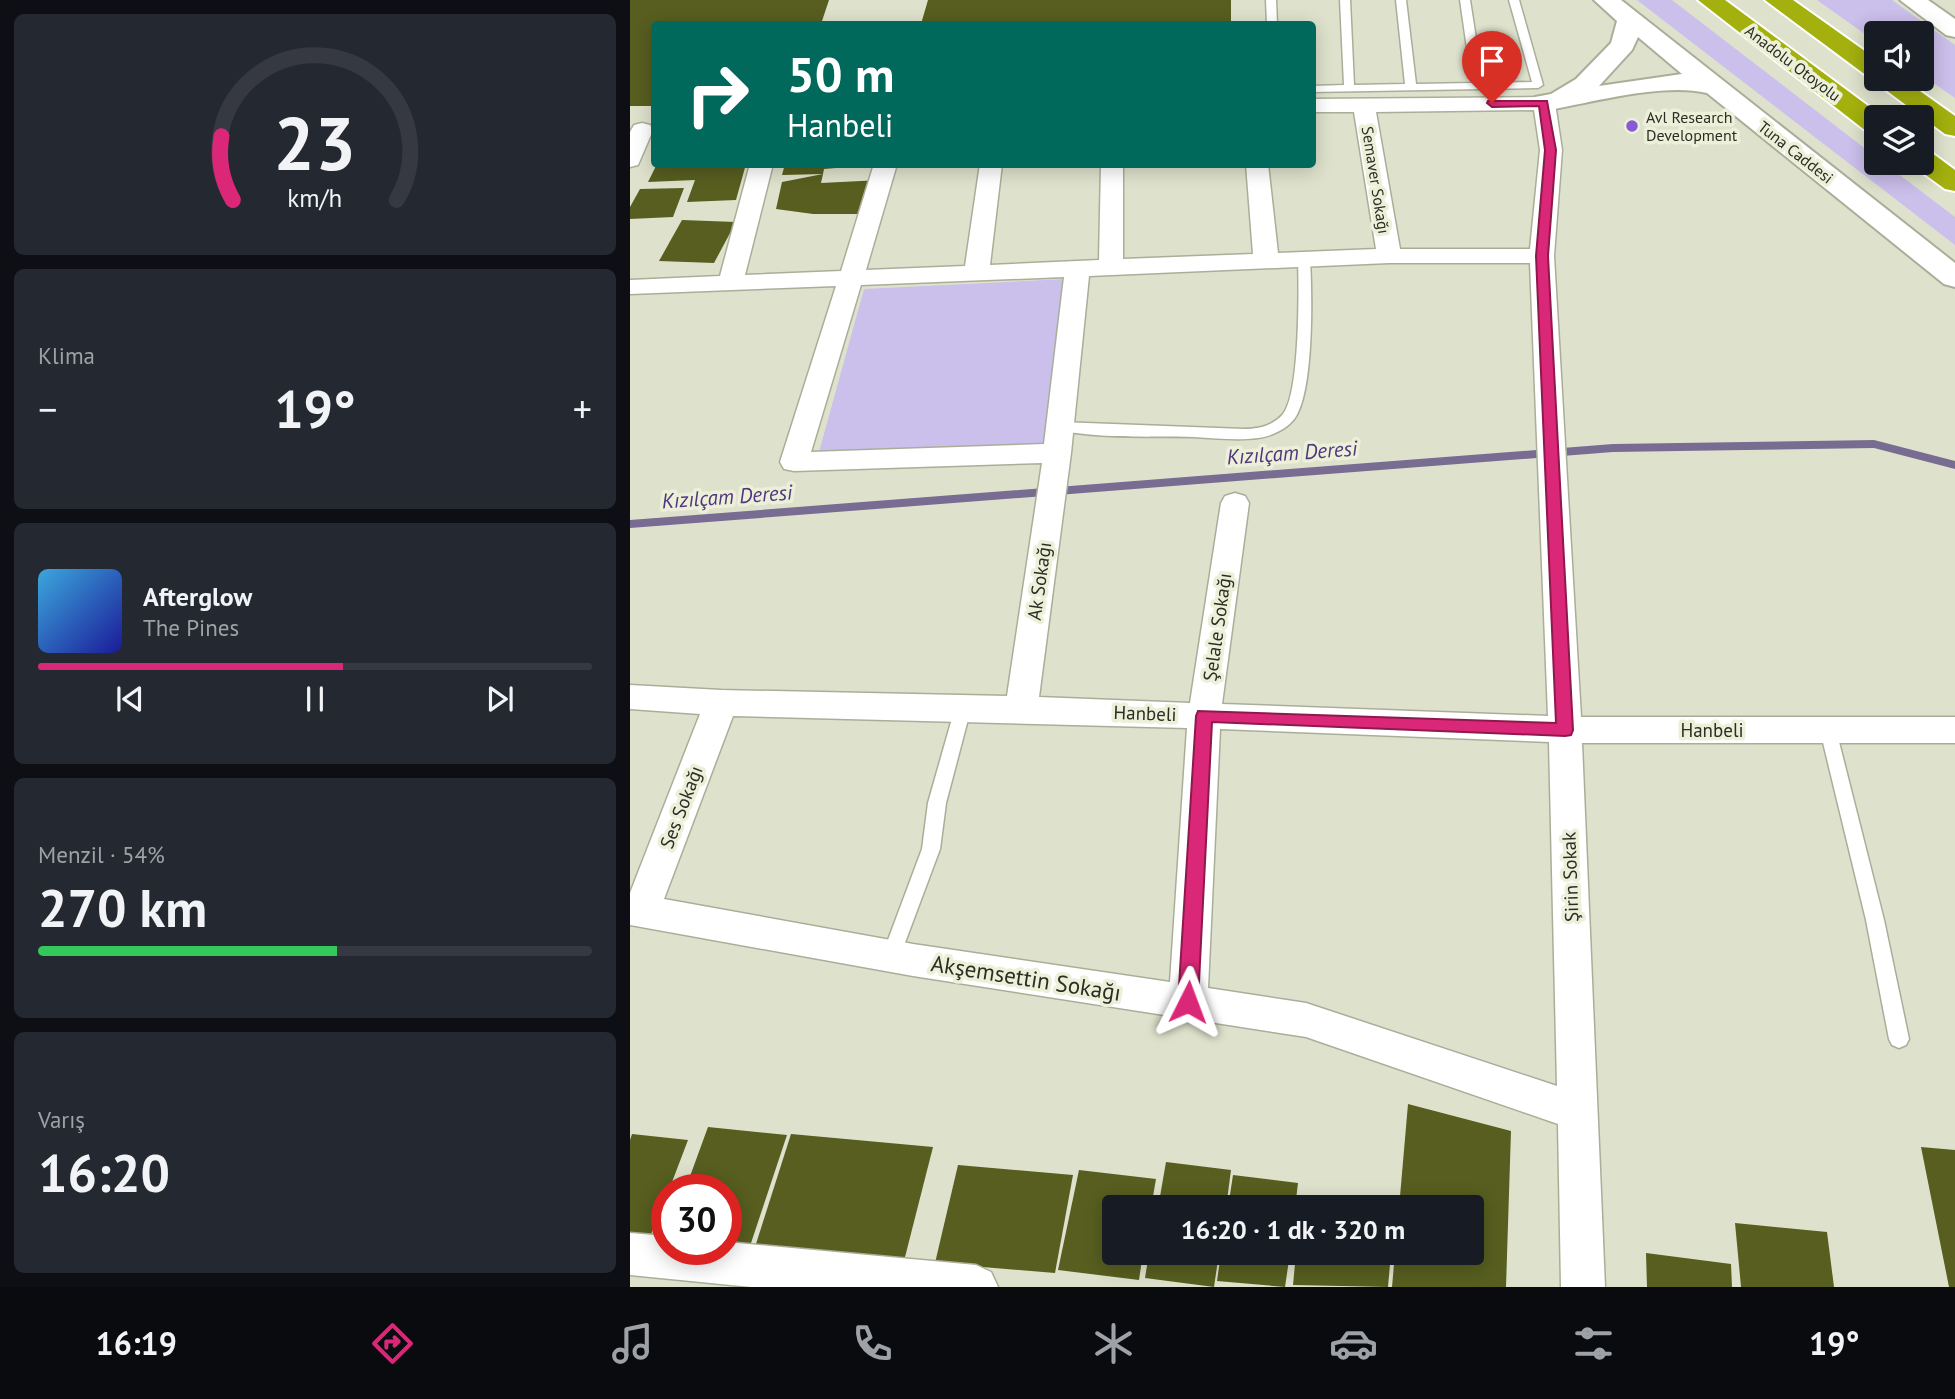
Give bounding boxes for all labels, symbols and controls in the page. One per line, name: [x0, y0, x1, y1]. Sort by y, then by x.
street label: Anadolu Otoyolu: [1741, 21, 1845, 105]
map controls: [1864, 21, 1934, 175]
button: sound: [1864, 21, 1934, 91]
pin: [1462, 31, 1522, 103]
text: 50 m: [787, 42, 894, 106]
icon: arrive: [1473, 42, 1511, 80]
icon: right: [672, 49, 763, 140]
text: 23: [274, 97, 356, 191]
text: Hanbeli: [787, 104, 893, 146]
button: layers: [1864, 105, 1934, 175]
place label: Avl Research Development: [1646, 107, 1738, 145]
street label: Tuna Caddesi: [1754, 116, 1838, 188]
marker: Avl Research Development: [1624, 118, 1640, 134]
street label: Semaver Sokağı: [1358, 125, 1394, 235]
text: km/h: [288, 182, 342, 214]
text: Klima: [38, 341, 95, 370]
text: 19°: [274, 375, 356, 442]
text: −: [38, 384, 57, 433]
text: +: [573, 384, 592, 433]
water label: Kızılçam Deresi: [1226, 434, 1359, 471]
water label: Kızılçam Deresi: [661, 478, 794, 515]
street label: Ak Sokağı: [1022, 540, 1056, 622]
street label: Şelale Sokağı: [1198, 571, 1236, 683]
text: Afterglow: [143, 580, 252, 613]
text: The Pines: [143, 613, 239, 642]
icon: previous: [111, 680, 149, 718]
icon: pause: [296, 680, 334, 718]
icon: next: [481, 680, 519, 718]
street label: Hanbeli: [1113, 700, 1177, 726]
street label: Hanbeli: [1680, 718, 1744, 742]
street label: Ses Sokağı: [654, 762, 708, 852]
street label: Şirin Sokak: [1556, 832, 1584, 922]
text: Menzil · 54%: [38, 840, 165, 869]
text: 270 km: [38, 874, 207, 941]
street label: Akşemsettin Sokağı: [929, 948, 1123, 1007]
position arrow: [1151, 965, 1225, 1039]
text: Varış: [38, 1105, 85, 1134]
text: 16:20: [38, 1139, 170, 1206]
speed limit sign: 30: [651, 1174, 742, 1265]
text: 16:20 · 1 dk · 320 m: [1181, 1213, 1405, 1246]
icon: directions: [368, 1319, 417, 1368]
icon: music: [608, 1319, 657, 1368]
icon: phone: [848, 1319, 897, 1368]
icon: climate: [1089, 1319, 1138, 1368]
icon: car: [1329, 1319, 1378, 1368]
icon: filters: [1569, 1319, 1618, 1368]
text: 16:19: [96, 1322, 177, 1364]
text: 19°: [1809, 1322, 1859, 1364]

